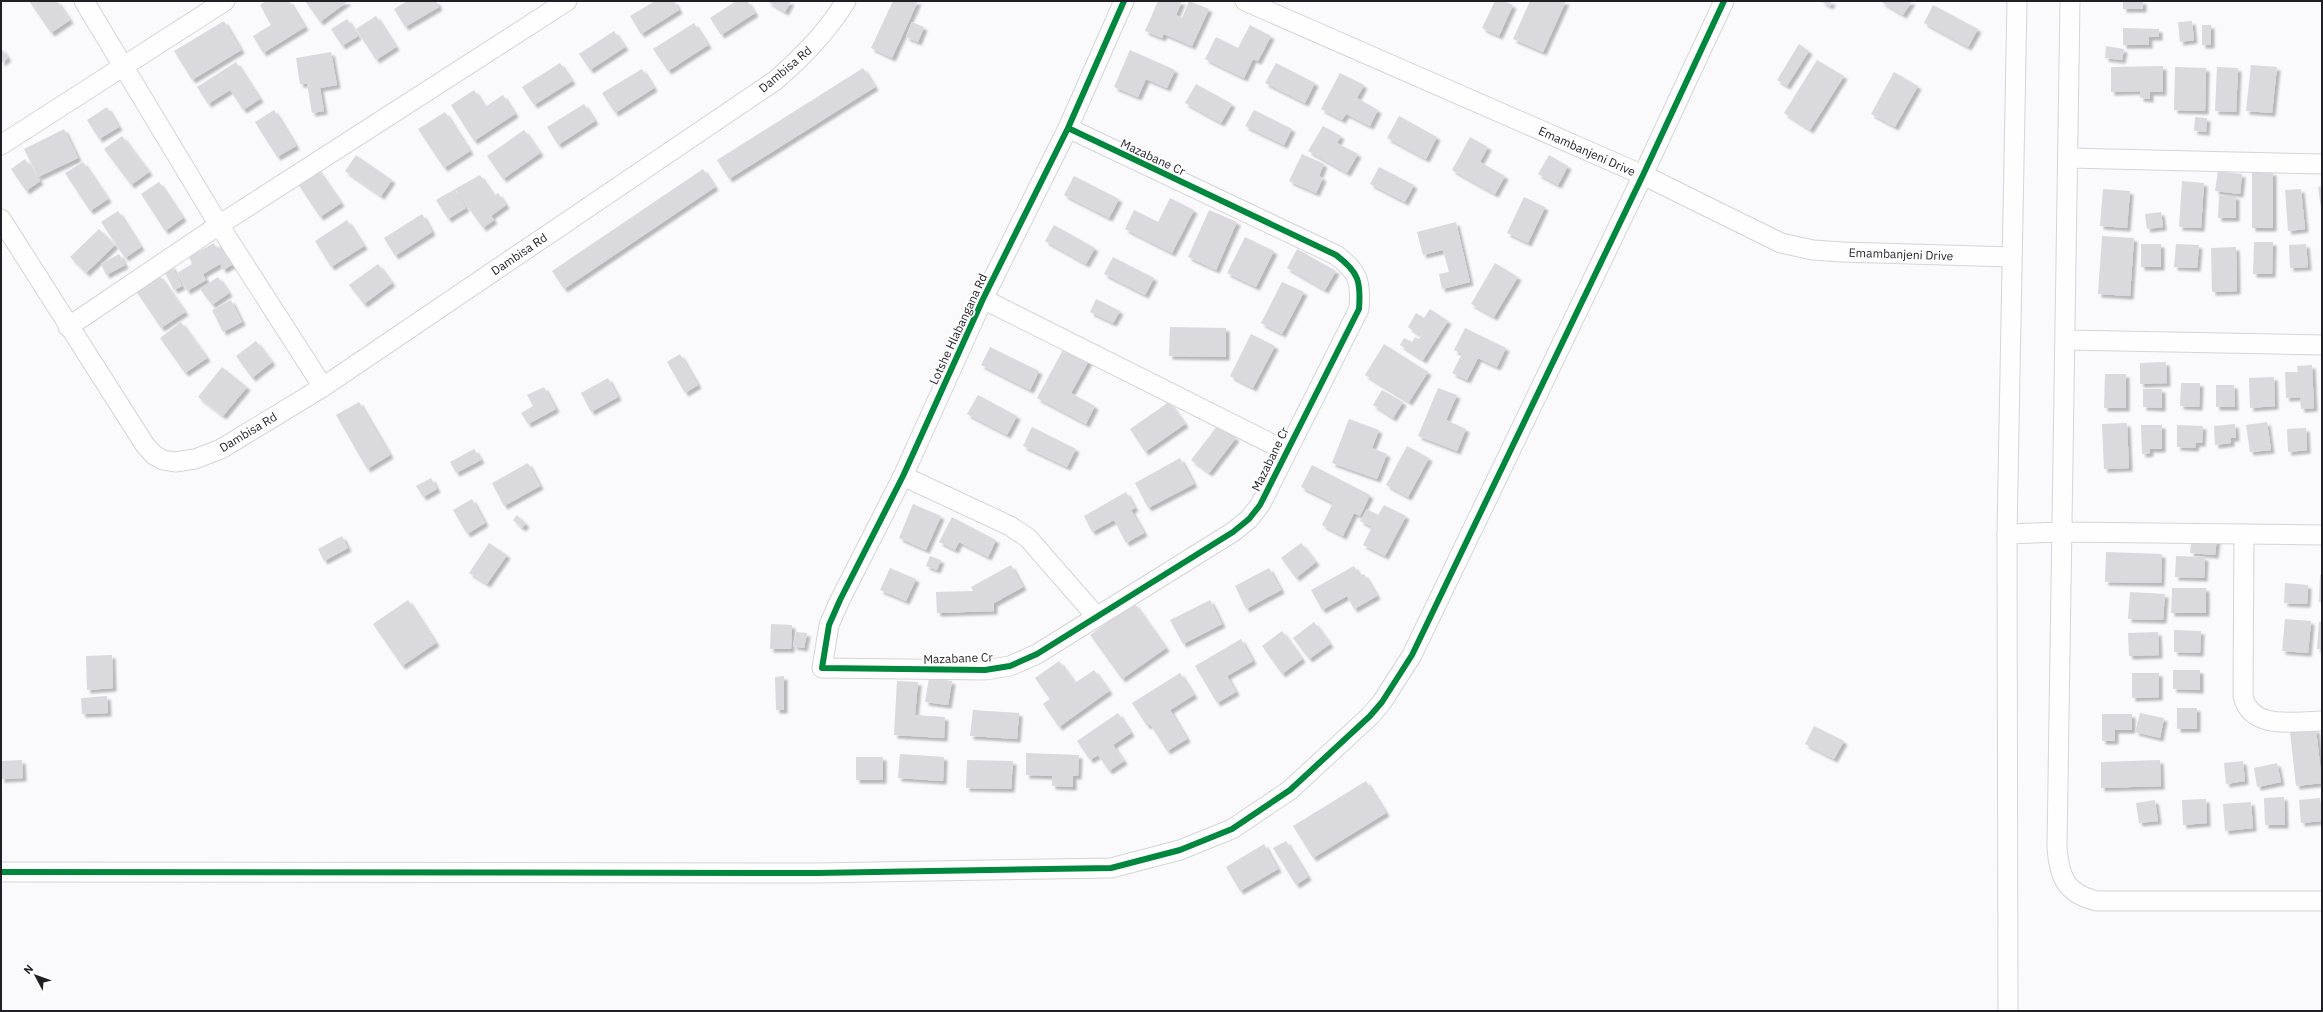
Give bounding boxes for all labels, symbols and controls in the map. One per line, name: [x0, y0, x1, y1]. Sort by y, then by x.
street label: Dambisa Rd: [755, 43, 815, 95]
street label: Emambanjeni Drive: [1536, 123, 1638, 179]
street label: Mazabane Cr: [1118, 135, 1188, 179]
street label: Dambisa Rd: [488, 230, 550, 278]
street label: Emambanjeni Drive: [1848, 245, 1954, 263]
street label: Lotshe Hlabangana Rd: [926, 271, 990, 387]
street label: Dambisa Rd: [217, 409, 279, 455]
street label: Mazabane Cr: [1248, 424, 1292, 494]
street label: Mazabane Cr: [923, 649, 994, 667]
north arrow: [16, 956, 56, 996]
text: N: [21, 962, 36, 977]

